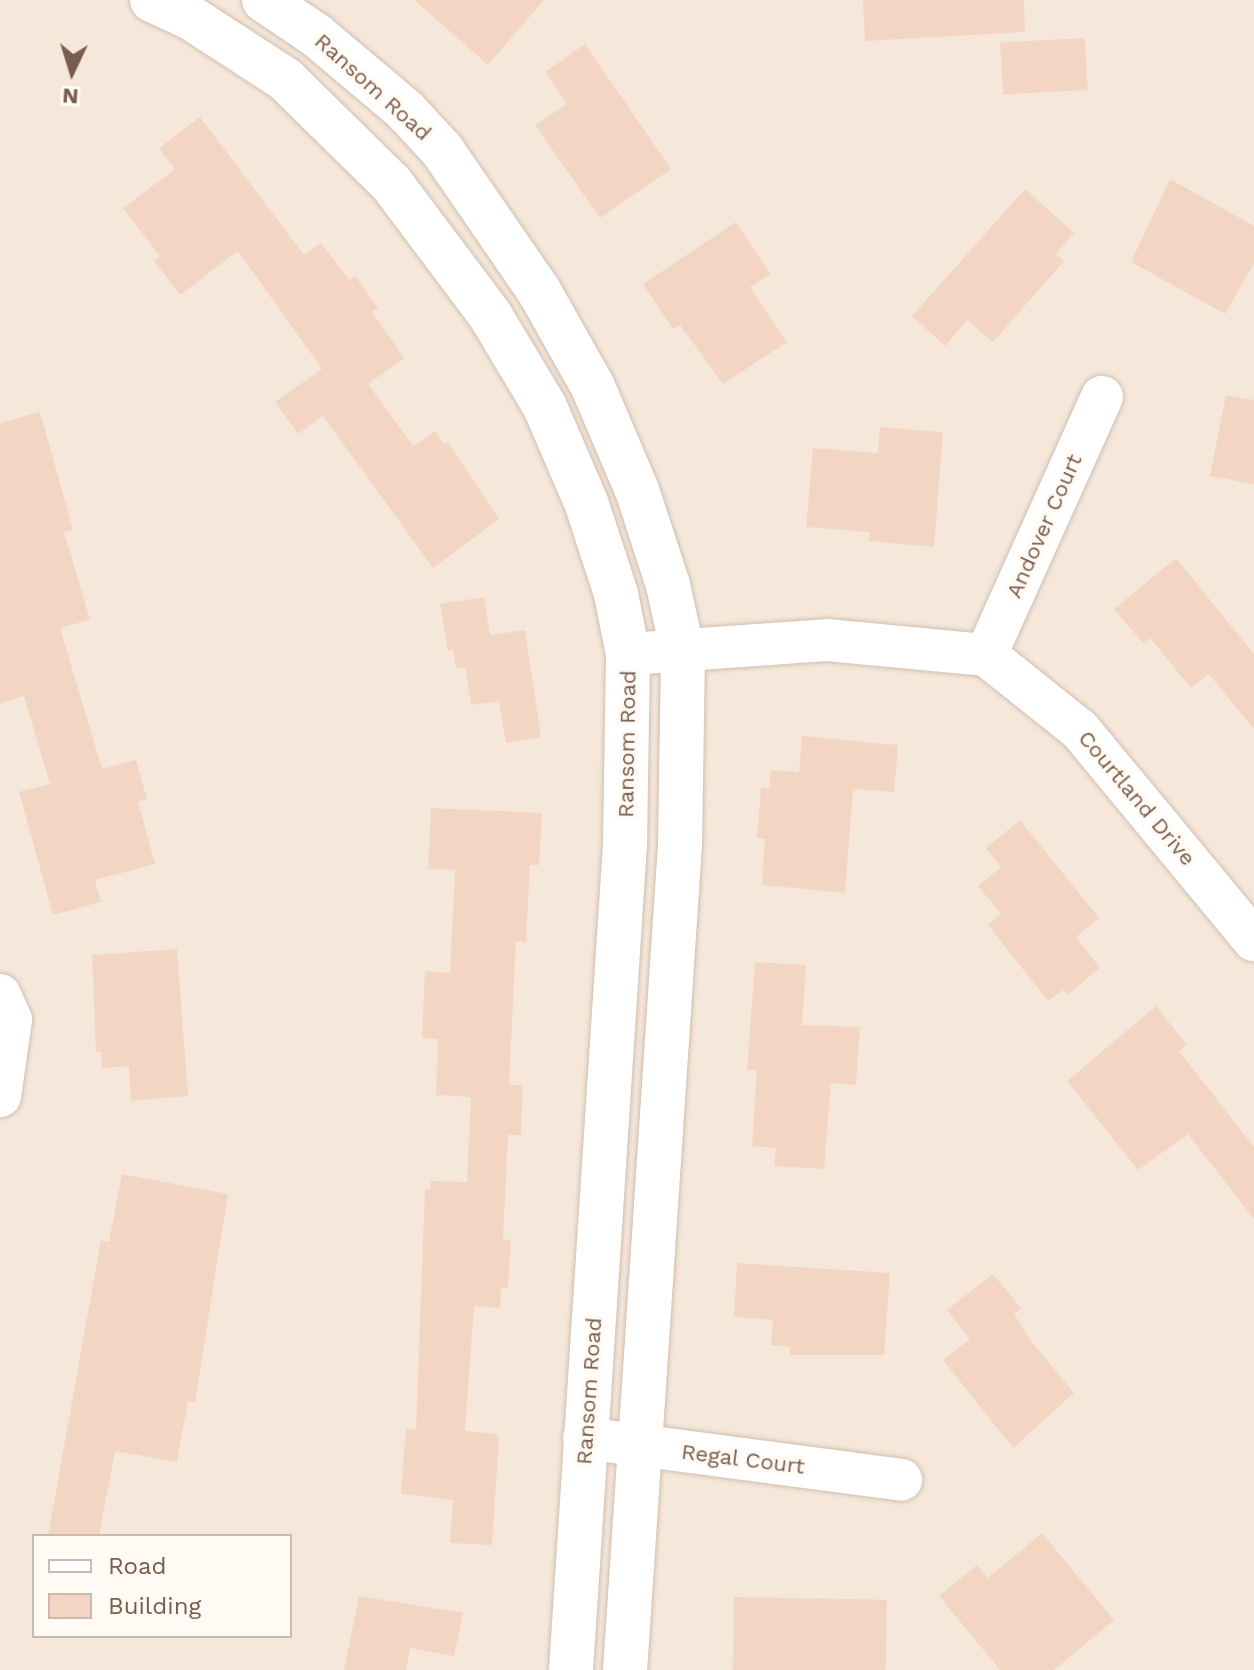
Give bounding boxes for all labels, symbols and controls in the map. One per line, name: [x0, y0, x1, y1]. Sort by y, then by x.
street label: Ransom Road: [309, 28, 437, 146]
north arrow: [32, 32, 112, 112]
text: N: [61, 83, 79, 109]
street label: Andover Court: [1000, 450, 1088, 602]
street label: Ransom Road: [613, 670, 641, 818]
street label: Courtland Drive: [1073, 725, 1201, 871]
street label: Ransom Road: [571, 1316, 607, 1466]
street label: Regal Court: [679, 1438, 807, 1480]
legend: [32, 1534, 292, 1638]
text: Road: [108, 1552, 167, 1580]
text: Building: [108, 1592, 201, 1620]

